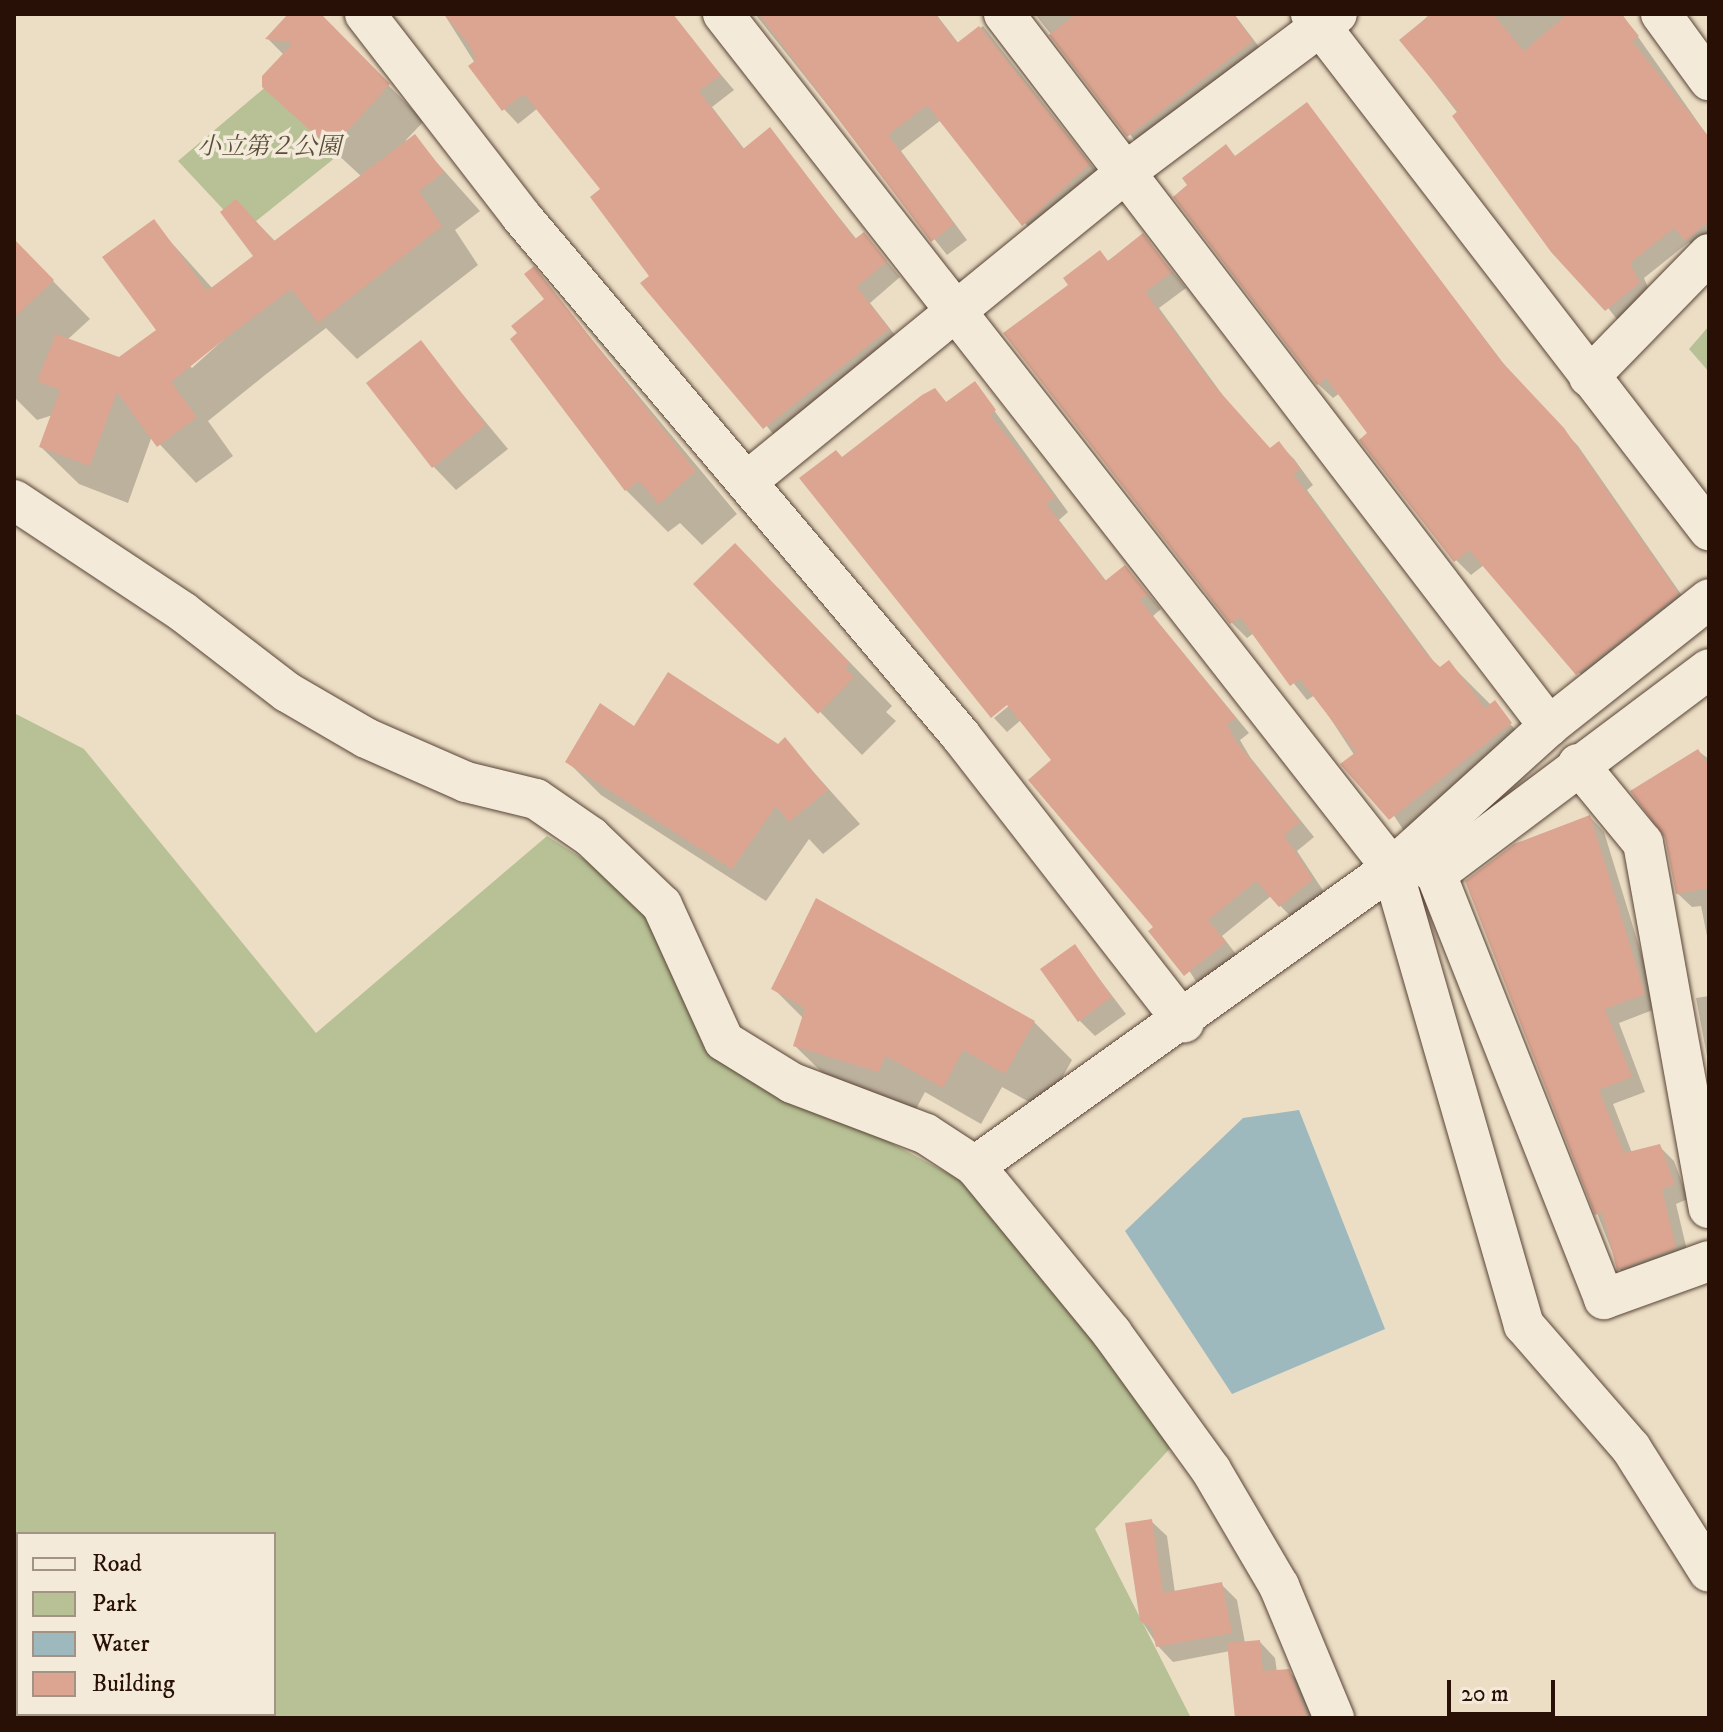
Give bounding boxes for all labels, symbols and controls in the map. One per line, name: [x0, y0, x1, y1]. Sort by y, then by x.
park label: 小立第２公園: [197, 134, 341, 162]
legend: [16, 1532, 276, 1716]
text: Road: [92, 1549, 142, 1579]
text: Park: [92, 1589, 137, 1619]
text: Water: [92, 1629, 149, 1659]
scale bar: [1451, 1664, 1559, 1714]
text: Building: [92, 1669, 175, 1699]
text: 20 m: [1461, 1679, 1509, 1709]

